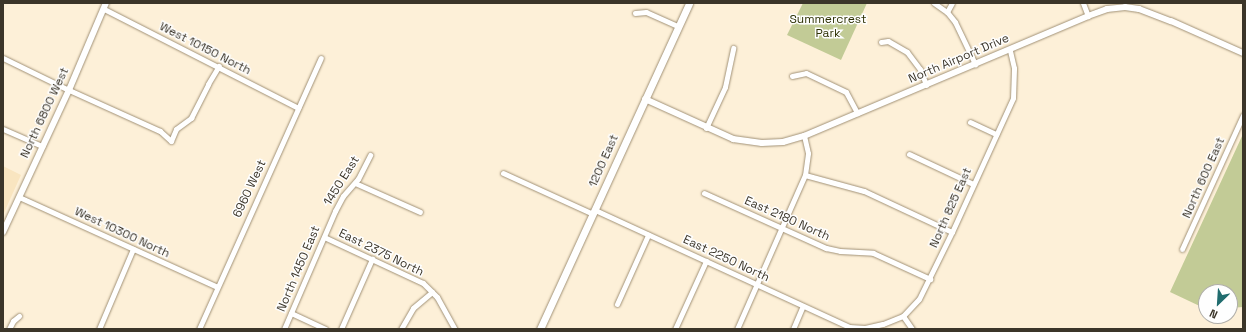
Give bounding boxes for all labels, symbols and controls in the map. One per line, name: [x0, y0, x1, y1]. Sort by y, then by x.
park label: Summercrest Park: [789, 13, 867, 41]
street label: West 10150 North: [157, 20, 253, 78]
street label: North Airport Drive: [907, 31, 1011, 87]
street label: North 6800 West: [18, 65, 72, 161]
street label: 1200 East: [586, 132, 622, 190]
street label: North 600 East: [1180, 135, 1228, 221]
street label: 1450 East: [321, 154, 363, 208]
street label: 6960 West: [230, 158, 270, 220]
street label: North 825 East: [927, 166, 975, 250]
street label: East 2180 North: [742, 194, 832, 244]
street label: West 10300 North: [72, 205, 172, 261]
street label: North 1450 East: [274, 224, 324, 314]
street label: East 2375 North: [336, 226, 426, 280]
street label: East 2250 North: [681, 233, 771, 285]
north arrow: [1198, 284, 1238, 324]
text: N: [1207, 306, 1220, 322]

